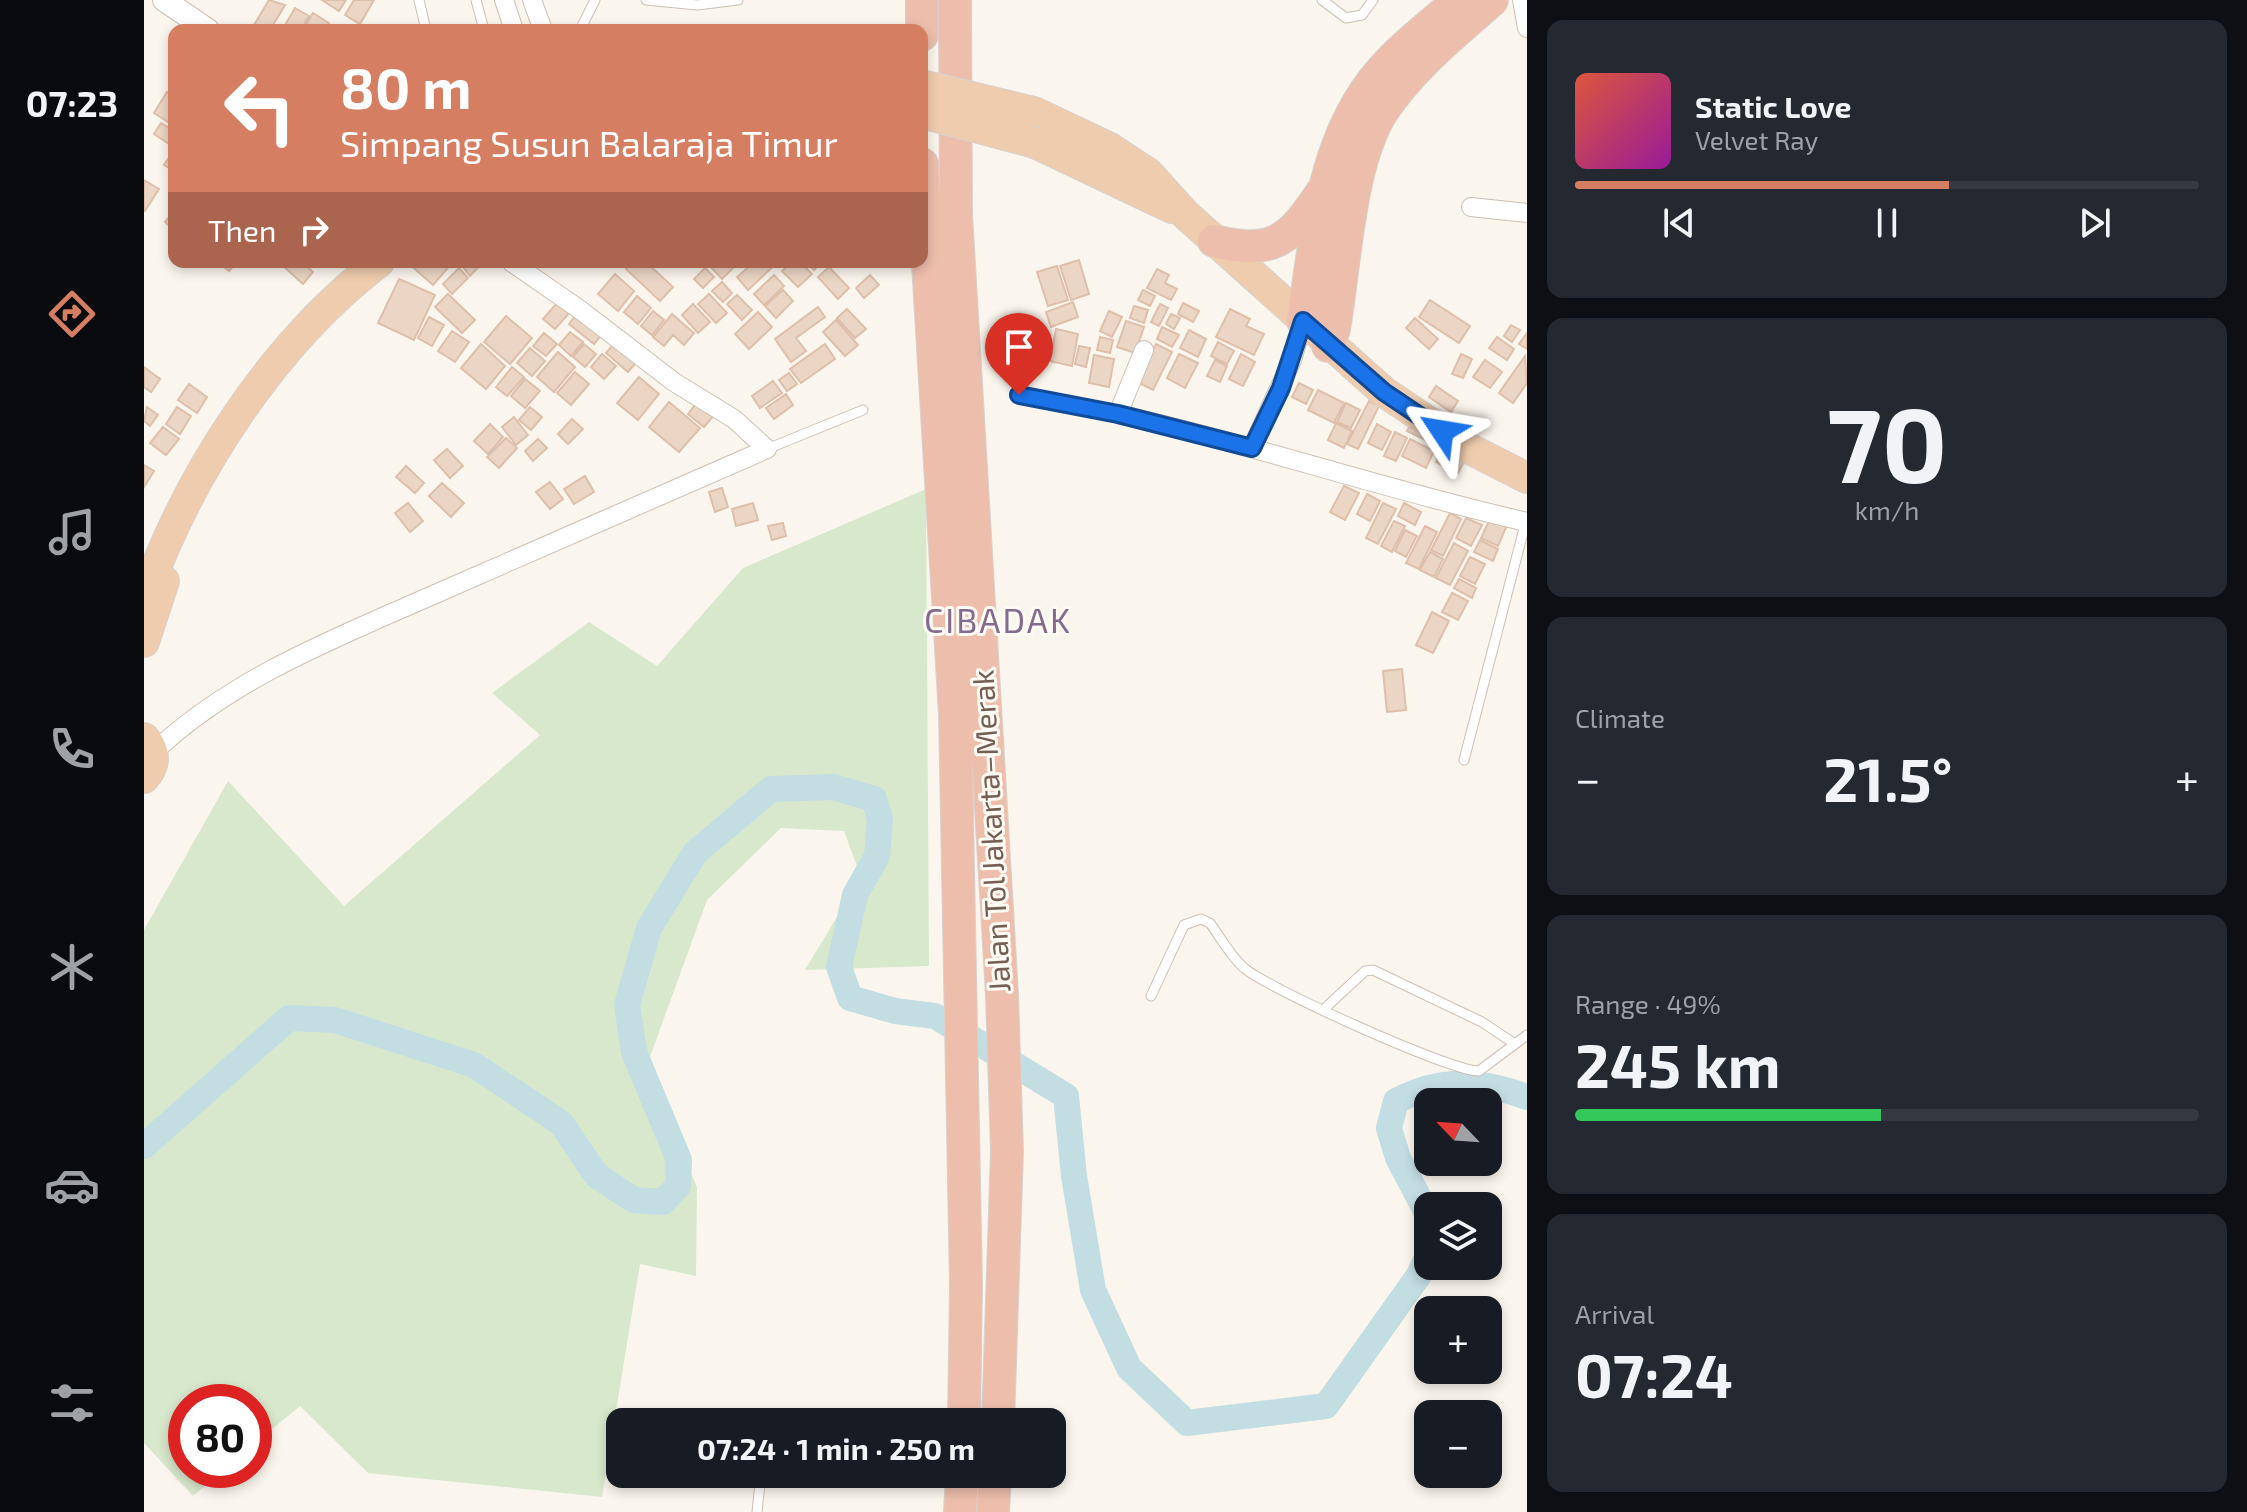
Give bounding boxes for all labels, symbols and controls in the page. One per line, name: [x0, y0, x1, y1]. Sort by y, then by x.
text: 80 m: [340, 53, 472, 120]
icon: left: [208, 56, 312, 160]
text: 07:23: [26, 81, 118, 124]
text: Static Love: [1695, 88, 1851, 124]
text: Simpang Susun Balaraja Timur: [340, 121, 838, 164]
text: Velvet Ray: [1695, 124, 1818, 155]
icon: previous: [1657, 201, 1701, 245]
icon: pause: [1865, 201, 1909, 245]
icon: next: [2073, 201, 2117, 245]
icon: right: [292, 208, 336, 252]
text: Then: [208, 212, 276, 248]
icon: directions: [44, 286, 100, 342]
pin: [985, 313, 1053, 395]
icon: arrive: [997, 325, 1041, 369]
text: 70: [1827, 379, 1947, 504]
position arrow: [1400, 389, 1484, 473]
text: km/h: [1855, 494, 1919, 525]
icon: music: [44, 504, 100, 560]
district label: CIBADAK: [924, 599, 1072, 640]
street label: Jalan Tol Jakarta–Merak: [964, 669, 1016, 993]
text: Climate: [1575, 702, 1665, 733]
icon: phone: [44, 721, 100, 777]
text: 21.5°: [1823, 742, 1952, 814]
text: −: [1575, 751, 1601, 804]
text: +: [2175, 751, 2199, 804]
icon: climate: [44, 939, 100, 995]
text: Range · 49%: [1575, 988, 1721, 1019]
text: 245 km: [1575, 1028, 1781, 1100]
north arrow: [1414, 1088, 1502, 1176]
map controls: [1414, 1088, 1502, 1488]
icon: car: [44, 1157, 100, 1213]
button: layers: [1414, 1192, 1502, 1280]
button: +: [1414, 1296, 1502, 1384]
text: Arrival: [1575, 1298, 1654, 1329]
text: 07:24: [1575, 1338, 1733, 1410]
icon: filters: [44, 1375, 100, 1431]
speed limit sign: 80: [168, 1384, 272, 1488]
button: −: [1414, 1400, 1502, 1488]
text: 07:24 · 1 min · 250 m: [697, 1430, 975, 1466]

